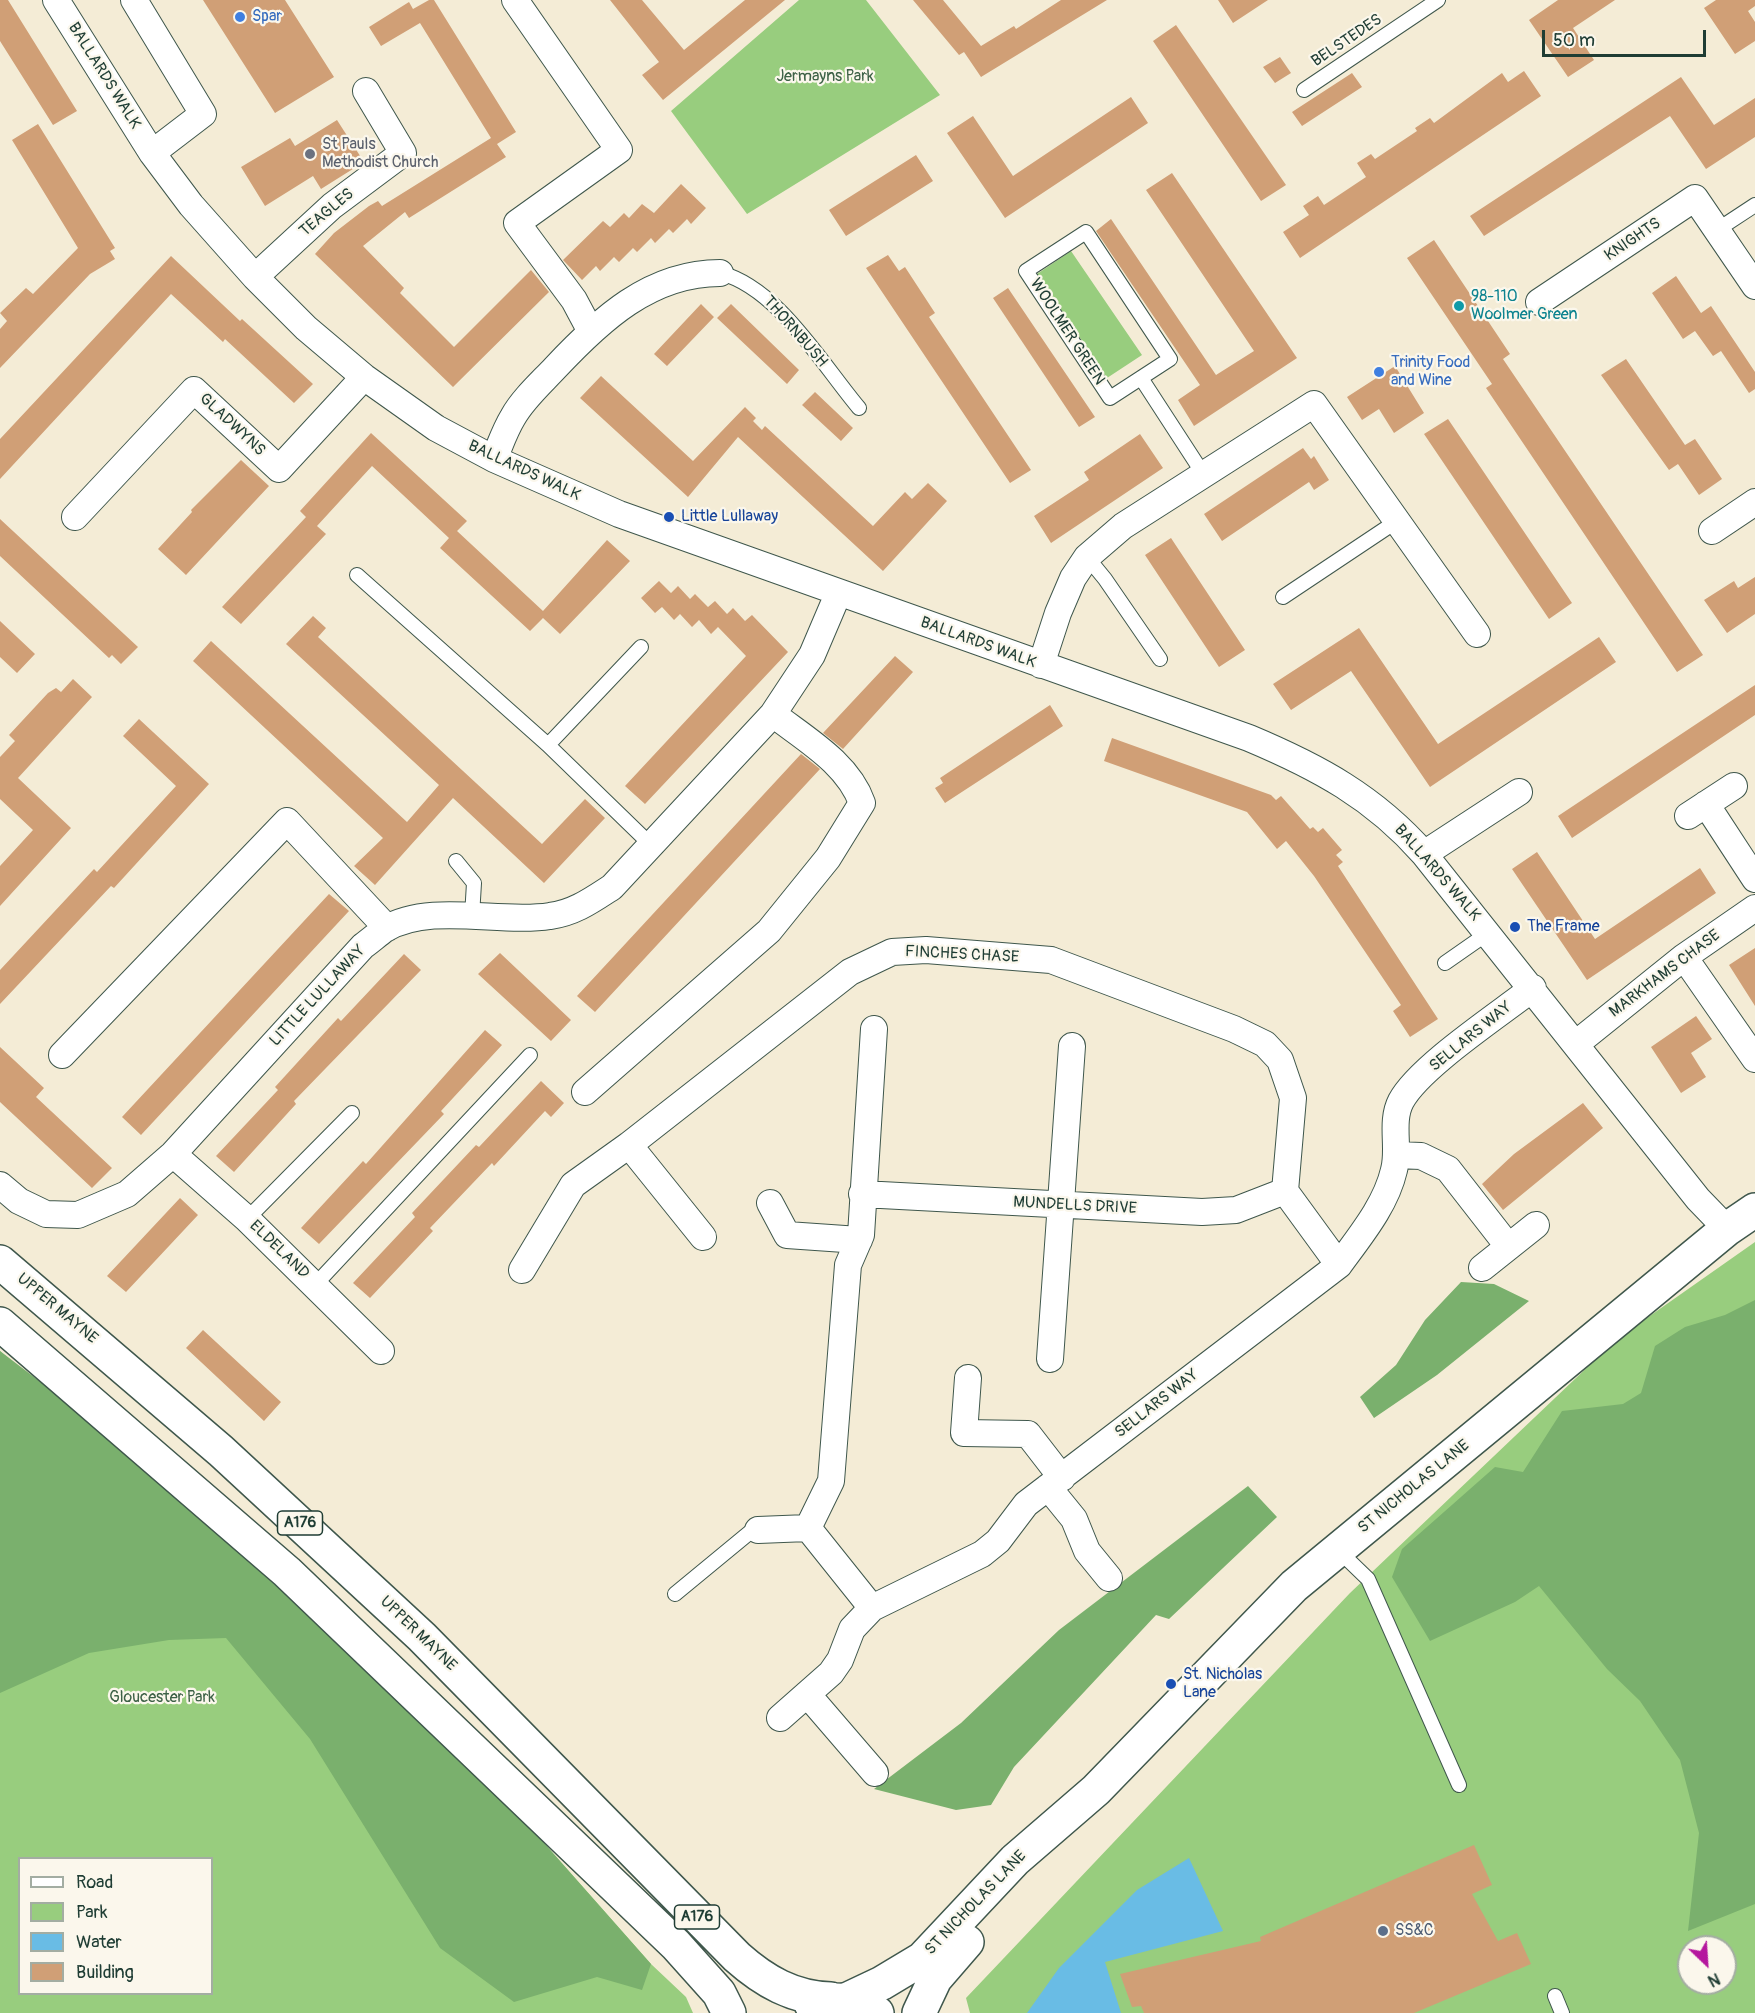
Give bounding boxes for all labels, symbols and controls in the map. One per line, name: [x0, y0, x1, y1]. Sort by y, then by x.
place label: Spar: [252, 7, 282, 27]
marker: Spar: [233, 10, 247, 24]
street label: BELSTEDES: [1308, 11, 1386, 71]
scale bar: [1545, 18, 1708, 56]
street label: BALLARDS WALK: [64, 19, 144, 133]
text: 50 m: [1553, 29, 1595, 52]
park label: Jermayns Park: [776, 67, 874, 87]
place label: St Pauls Methodist Church: [322, 135, 438, 173]
marker: St Pauls Methodist Church: [303, 147, 317, 161]
street label: TEAGLES: [296, 185, 358, 241]
street label: KNIGHTS: [1601, 214, 1665, 266]
street label: WOOLMER GREEN: [1025, 275, 1109, 389]
place label: 98-110 Woolmer Green: [1471, 287, 1577, 325]
street label: THORNBUSH: [759, 292, 831, 372]
marker: 98-110 Woolmer Green: [1452, 299, 1466, 313]
place label: Trinity Food and Wine: [1391, 353, 1470, 391]
marker: Trinity Food and Wine: [1372, 365, 1386, 379]
street label: GLADWYNS: [195, 390, 269, 460]
street label: BALLARDS WALK: [465, 437, 583, 505]
place label: Little Lullaway: [681, 507, 778, 527]
marker: Little Lullaway: [662, 510, 676, 524]
street label: BALLARDS WALK: [918, 613, 1038, 673]
street label: BALLARDS WALK: [1390, 821, 1484, 925]
place label: The Frame: [1527, 917, 1600, 937]
marker: The Frame: [1508, 920, 1522, 934]
street label: MARKHAMS CHASE: [1606, 926, 1724, 1022]
street label: LITTLE LULLAWAY: [266, 941, 370, 1051]
street label: FINCHES CHASE: [905, 942, 1019, 968]
street label: SELLARS WAY: [1426, 998, 1516, 1076]
street label: MUNDELLS DRIVE: [1013, 1193, 1137, 1219]
street label: ELDELAND: [245, 1217, 313, 1283]
street label: UPPER MAYNE: [13, 1270, 101, 1348]
street label: SELLARS WAY: [1111, 1365, 1203, 1443]
street label: ST NICHOLAS LANE: [1354, 1436, 1474, 1538]
road number: A176: [278, 1511, 322, 1535]
street label: UPPER MAYNE: [375, 1592, 461, 1676]
place label: St. Nicholas Lane: [1183, 1665, 1262, 1703]
marker: St. Nicholas Lane: [1164, 1677, 1178, 1691]
park label: Gloucester Park: [109, 1688, 215, 1708]
street label: ST NICHOLAS LANE: [921, 1847, 1031, 1959]
legend: [18, 1857, 213, 1995]
text: Road: [76, 1871, 113, 1894]
text: Park: [76, 1901, 108, 1924]
road number: A176: [674, 1905, 720, 1929]
place label: SS&C: [1395, 1921, 1434, 1941]
marker: SS&C: [1376, 1924, 1390, 1938]
text: Water: [76, 1931, 122, 1954]
north arrow: [1677, 1935, 1737, 1995]
text: Building: [76, 1961, 134, 1984]
text: N: [1705, 1968, 1723, 1991]

